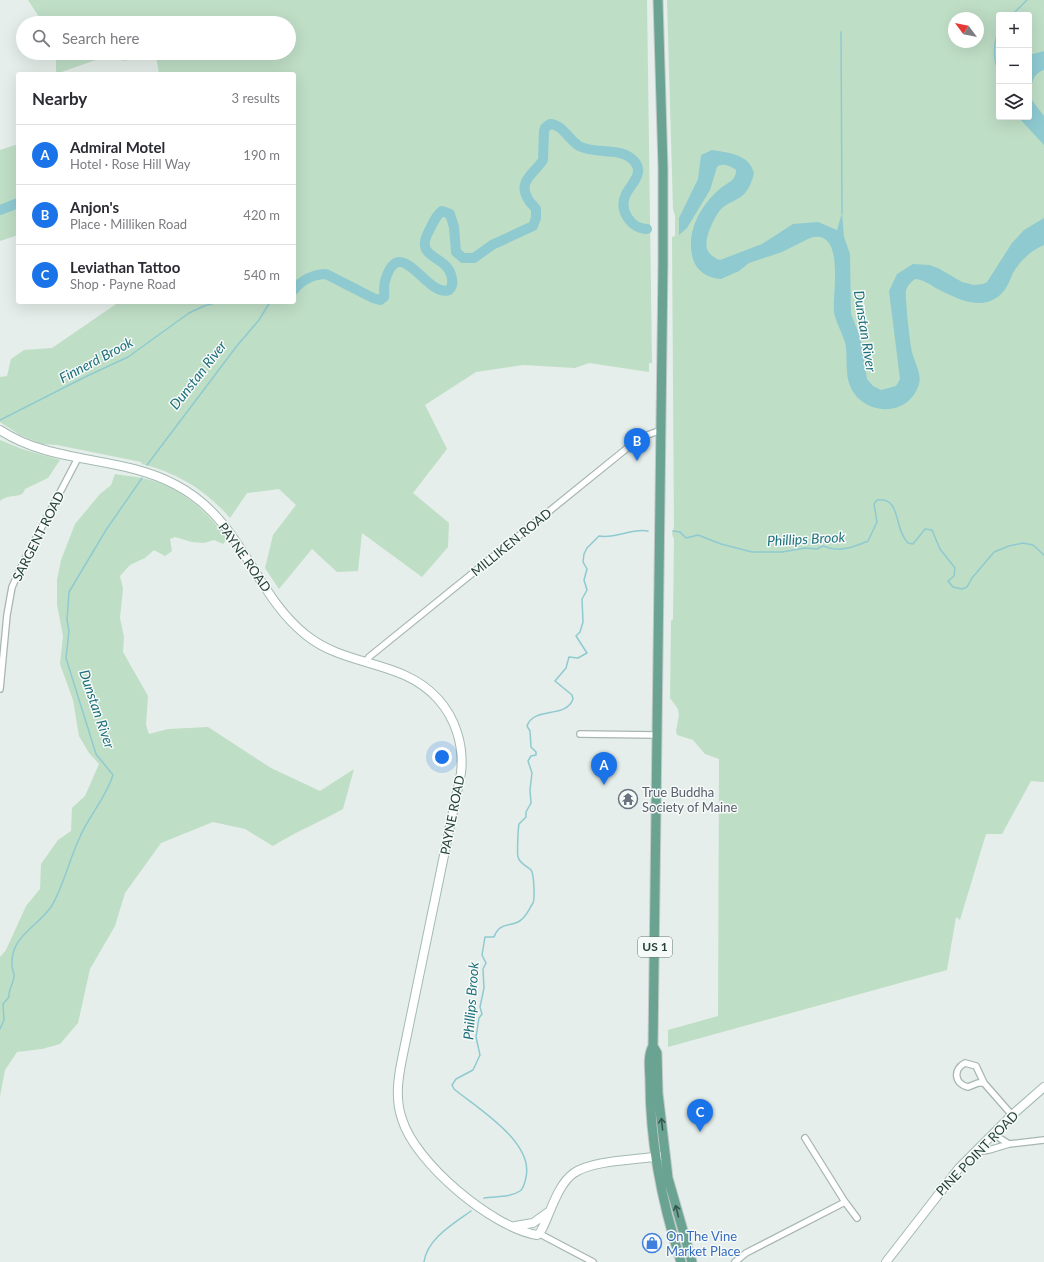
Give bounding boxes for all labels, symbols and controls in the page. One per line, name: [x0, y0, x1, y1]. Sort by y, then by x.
north arrow: [948, 12, 984, 48]
map controls: [996, 12, 1032, 120]
button: +: [996, 12, 1032, 48]
search box: [16, 16, 296, 60]
icon: search: [30, 27, 52, 49]
text: Search here: [62, 29, 139, 47]
button: −: [996, 48, 1032, 84]
button: layers: [996, 84, 1032, 120]
text: Nearby: [32, 88, 87, 109]
text: 3 results: [232, 90, 280, 106]
text: Admiral Motel: [70, 138, 165, 156]
text: A: [40, 147, 50, 163]
text: 190 m: [243, 147, 280, 163]
text: Hotel · Rose Hill Way: [70, 156, 190, 172]
text: Anjon's: [70, 198, 119, 216]
text: B: [41, 207, 49, 223]
text: 420 m: [243, 207, 280, 223]
text: Place · Milliken Road: [70, 216, 187, 232]
text: Leviathan Tattoo: [70, 258, 180, 276]
text: C: [41, 267, 49, 283]
text: 540 m: [243, 267, 280, 283]
text: Shop · Payne Road: [70, 276, 176, 292]
water label: Dunstan River: [851, 289, 880, 373]
water label: Finnerd Brook: [56, 333, 136, 386]
water label: Dunstan River: [166, 337, 230, 412]
pin: B: [624, 428, 650, 461]
street label: SARGENT ROAD: [9, 489, 67, 583]
street label: MILLIKEN ROAD: [468, 505, 555, 579]
street label: PAYNE ROAD: [215, 519, 275, 595]
water label: Phillips Brook: [766, 528, 846, 549]
water label: Dunstan River: [76, 667, 119, 751]
your location: [432, 747, 452, 767]
pin: A: [591, 752, 617, 785]
street label: PAYNE ROAD: [436, 774, 468, 856]
place label: True Buddha Society of Maine: [642, 784, 737, 815]
temple icon: True Buddha Society of Maine: [617, 788, 639, 810]
road number: US 1: [638, 937, 672, 957]
water label: Phillips Brook: [459, 961, 482, 1041]
pin: C: [687, 1099, 713, 1132]
street label: PINE POINT ROAD: [933, 1107, 1022, 1199]
one-way arrow: [658, 1118, 665, 1131]
one-way arrow: [672, 1205, 680, 1218]
place label: On The Vine Market Place: [666, 1228, 740, 1259]
shop icon: On The Vine Market Place: [641, 1232, 663, 1254]

